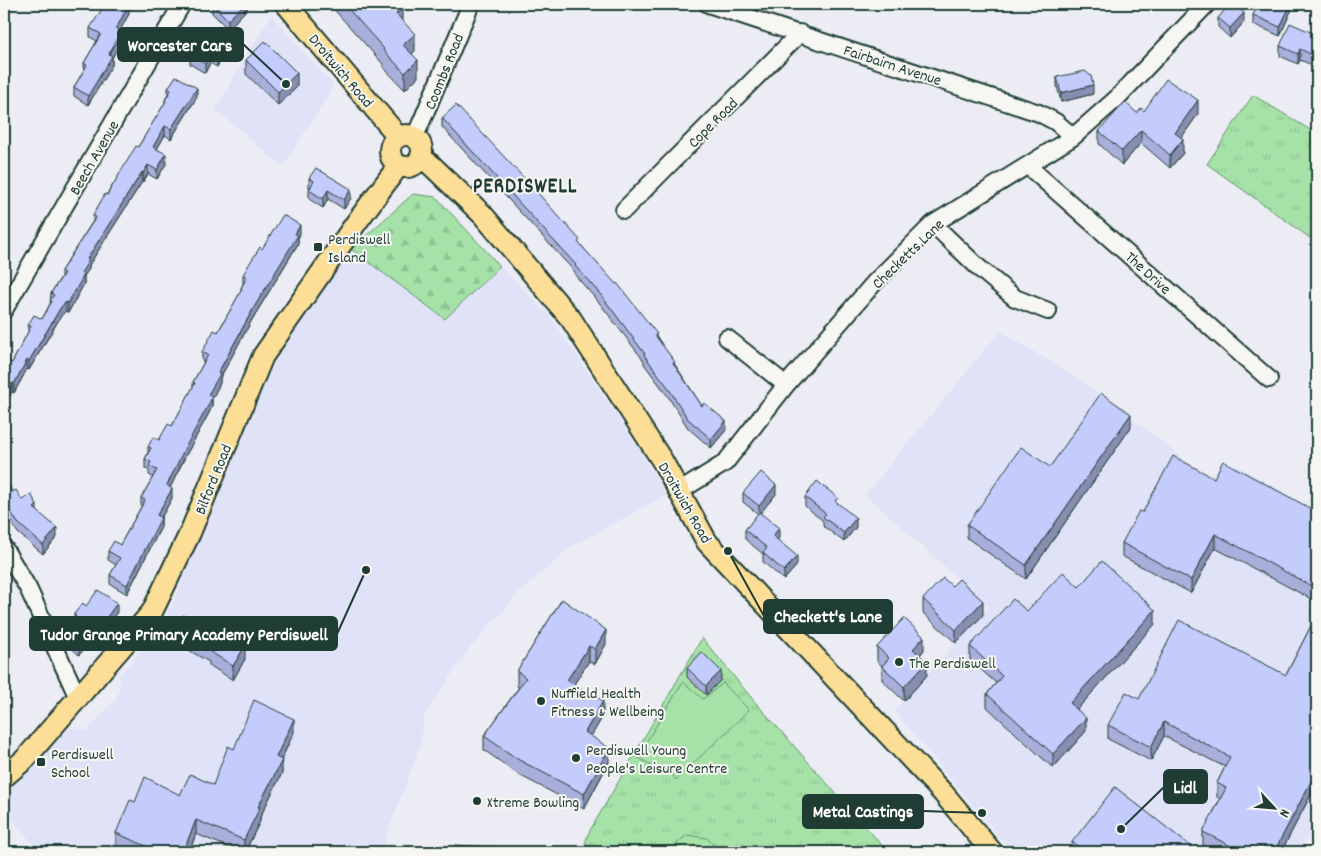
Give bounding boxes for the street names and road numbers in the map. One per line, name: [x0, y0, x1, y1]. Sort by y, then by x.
street label: Droitwich Road: [302, 29, 378, 114]
street label: Coombs Road: [420, 30, 471, 114]
street label: Fairbairn Avenue: [840, 40, 944, 93]
street label: Cope Road: [683, 93, 744, 154]
street label: Beech Avenue: [64, 117, 126, 200]
street label: Checketts Lane: [867, 214, 950, 295]
street label: The Drive: [1119, 247, 1176, 301]
street label: Bilford Road: [190, 441, 239, 519]
street label: Droitwich Road: [651, 458, 716, 548]

